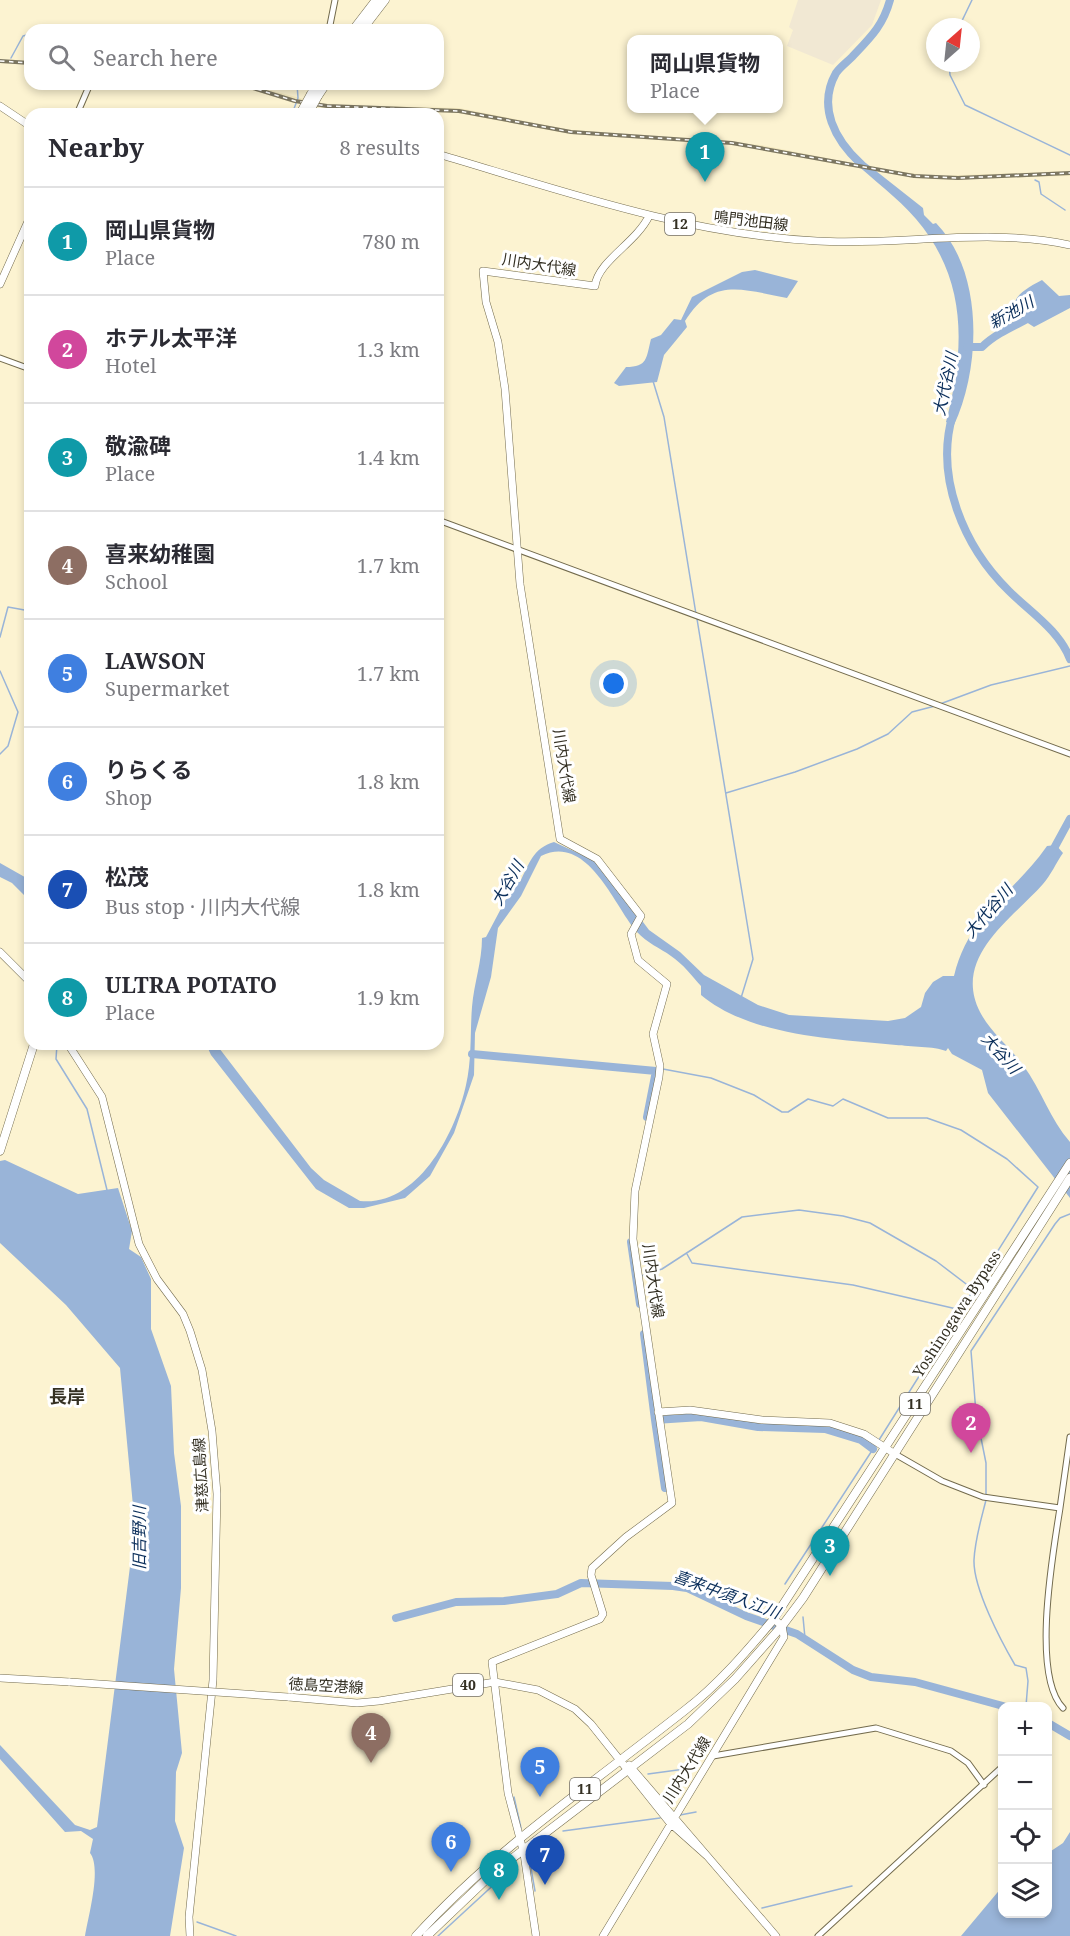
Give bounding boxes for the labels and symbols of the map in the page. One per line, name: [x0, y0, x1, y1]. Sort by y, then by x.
north arrow: [926, 18, 980, 72]
pin: 1: [686, 132, 724, 182]
street label: 鳴門池田線: [713, 206, 790, 235]
road number: 12: [665, 213, 695, 235]
street label: 川内大代線: [501, 248, 578, 280]
water label: 新池川: [985, 290, 1039, 333]
water label: 大代谷川: [928, 348, 963, 418]
your location: [599, 669, 628, 698]
street label: 川内大代線: [549, 727, 581, 804]
water label: 大谷川: [485, 855, 530, 909]
water label: 大代谷川: [959, 878, 1019, 942]
water label: 大谷川: [977, 1028, 1027, 1080]
street label: 川内大代線: [639, 1242, 669, 1319]
street label: Yoshinogawa Bypass: [907, 1246, 1005, 1382]
district label: 長岸: [49, 1384, 85, 1408]
road number: 11: [900, 1393, 930, 1415]
pin: 2: [952, 1404, 990, 1453]
street label: 津慈広島線: [188, 1437, 212, 1513]
water label: 旧吉野川: [128, 1504, 150, 1570]
pin: 3: [810, 1526, 850, 1576]
water label: 喜来中須入江川: [671, 1565, 785, 1624]
street label: 徳島空港線: [288, 1673, 364, 1697]
road number: 40: [453, 1674, 483, 1696]
pin: 4: [352, 1714, 391, 1763]
street label: 川内大代線: [658, 1732, 715, 1807]
pin: 5: [520, 1748, 560, 1797]
road number: 11: [570, 1778, 600, 1800]
pin: 6: [432, 1822, 470, 1872]
pin: 7: [526, 1836, 564, 1885]
pin: 8: [480, 1850, 518, 1900]

